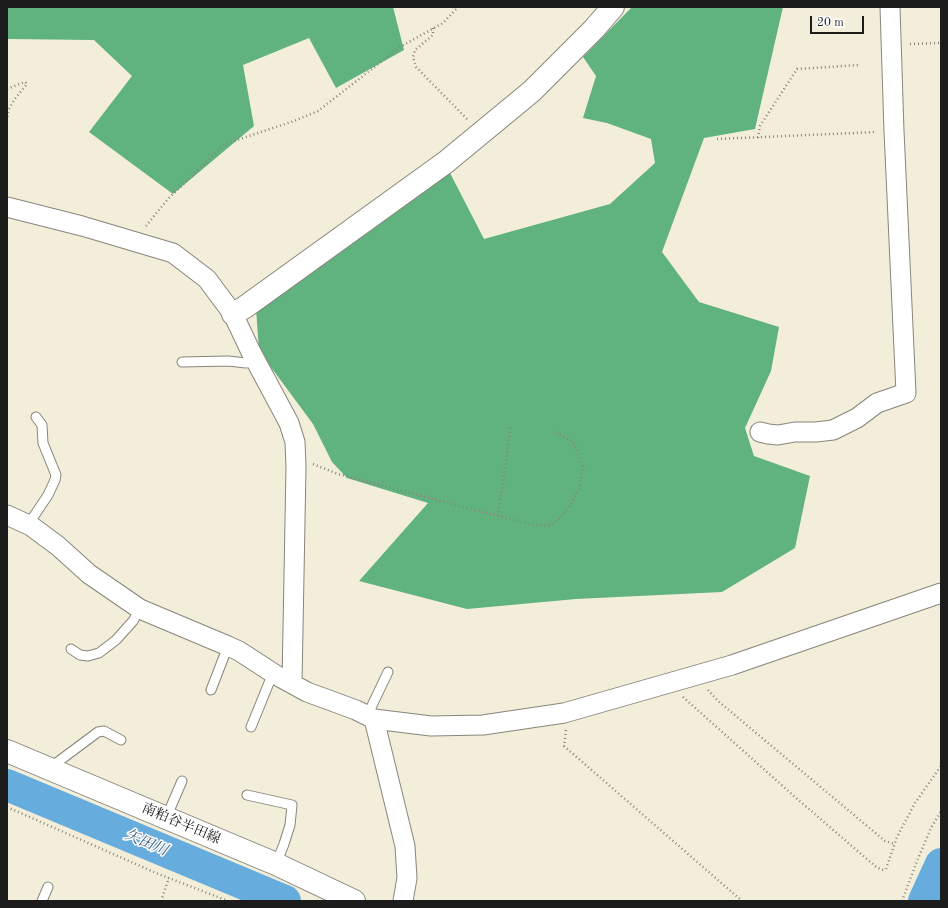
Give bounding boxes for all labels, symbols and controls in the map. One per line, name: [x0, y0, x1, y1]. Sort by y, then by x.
scale bar: [812, 8, 866, 34]
text: 20 m: [817, 17, 844, 29]
street label: 南粕谷半田線: [139, 800, 223, 848]
water label: 矢田川: [122, 826, 170, 860]

